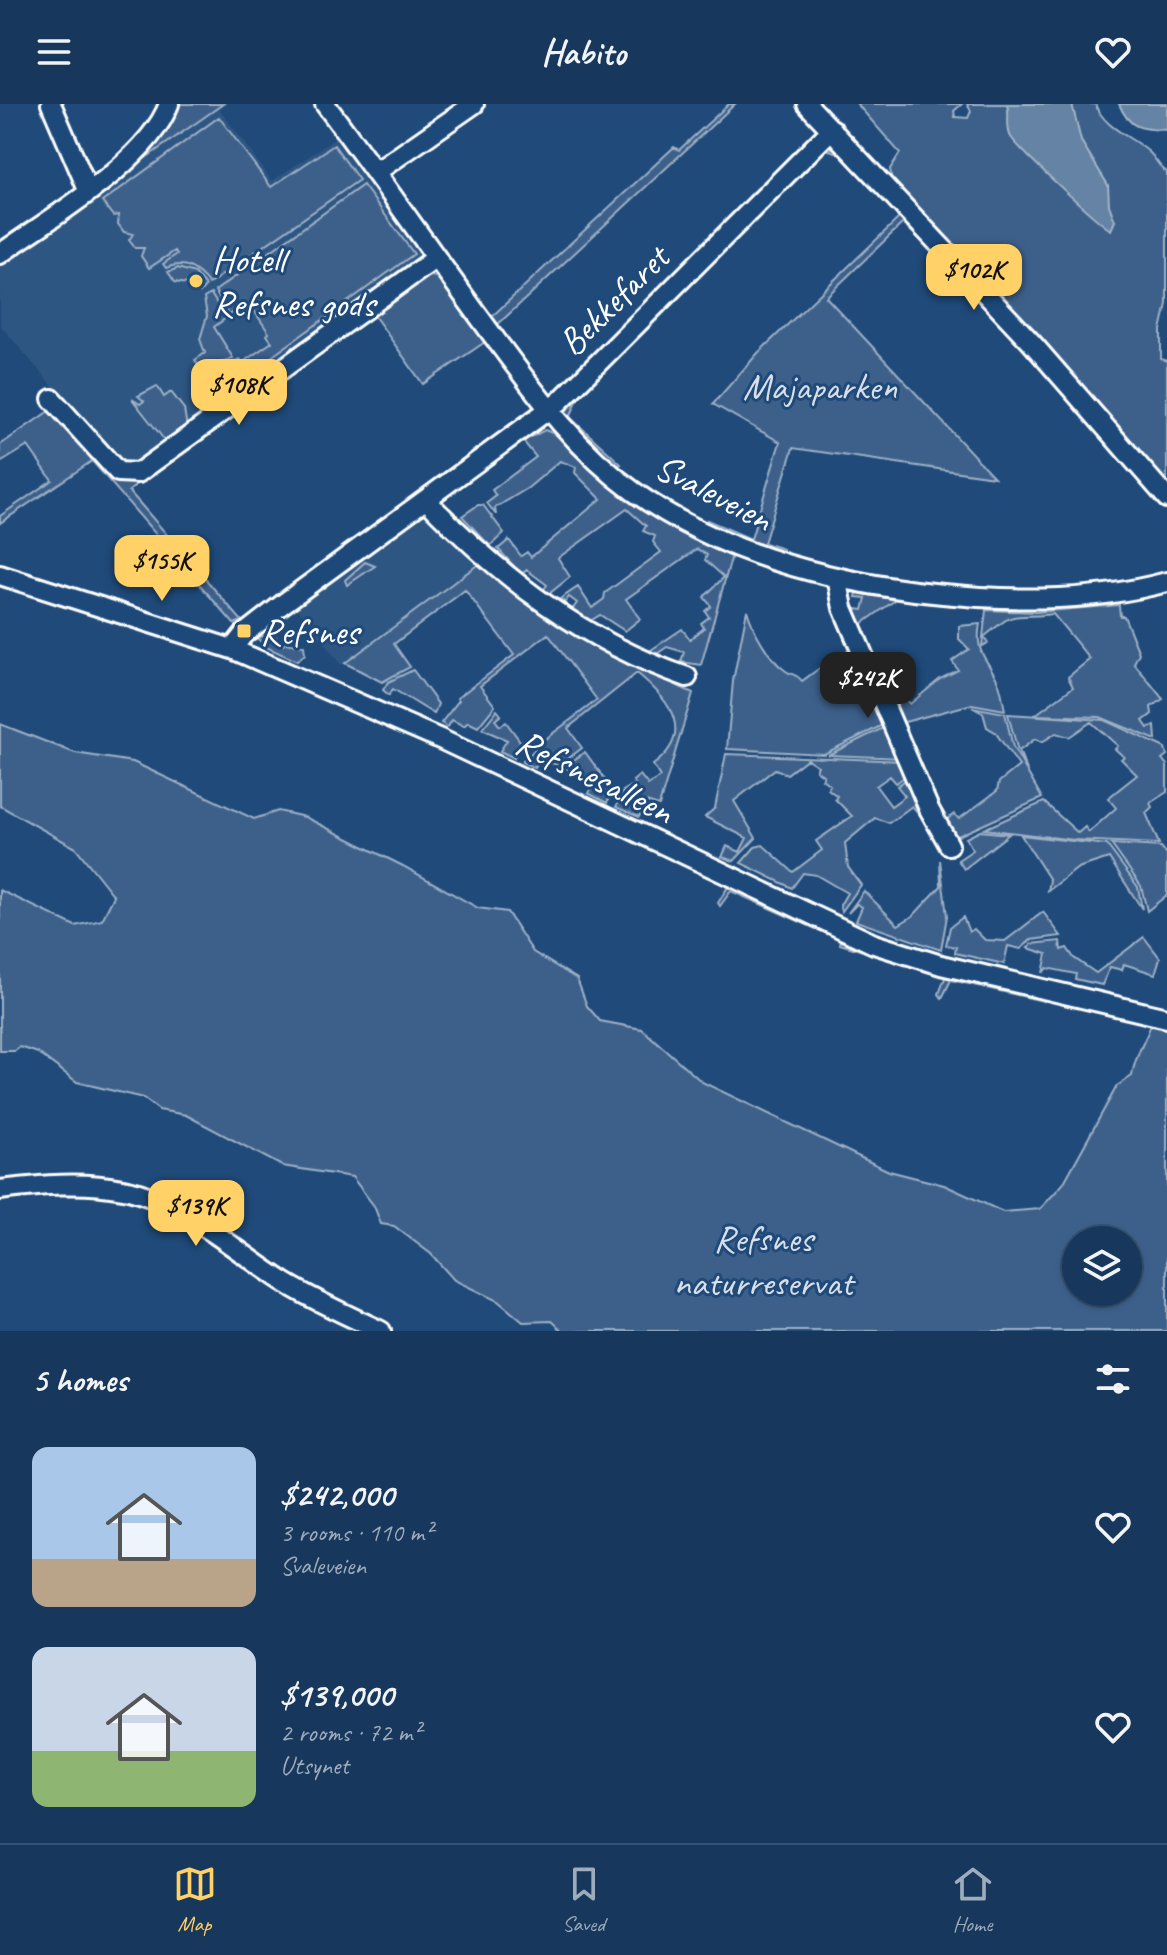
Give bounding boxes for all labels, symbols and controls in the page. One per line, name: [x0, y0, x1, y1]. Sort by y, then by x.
text: Habito: [541, 29, 626, 75]
icon: menu: [32, 30, 76, 74]
icon: heart: [1091, 30, 1135, 74]
street label: Bekkefaret: [548, 233, 681, 366]
place label: Hotell Refsnes gods: [212, 236, 379, 327]
pin: $102K: [918, 244, 1030, 312]
text: $102K: [944, 253, 1004, 286]
marker: Hotell Refsnes gods: [187, 272, 205, 290]
pin: $108K: [183, 359, 295, 427]
park label: Majaparken: [743, 363, 898, 410]
text: $108K: [209, 368, 269, 401]
street label: Svaleveien: [647, 443, 782, 543]
pin: $155K: [106, 535, 218, 603]
text: $155K: [132, 544, 192, 577]
place label: Refsnes: [260, 608, 363, 655]
marker: Refsnes: [235, 622, 253, 640]
pin: $242K: [812, 652, 924, 720]
text: $242K: [838, 661, 898, 694]
street label: Refsnesalleen: [509, 718, 683, 835]
pin: $139K: [140, 1180, 252, 1248]
text: $139K: [166, 1189, 226, 1222]
park label: Refsnes naturreservat: [673, 1215, 856, 1306]
map controls: [1062, 1226, 1142, 1306]
button: layers: [1062, 1226, 1142, 1306]
icon: filters: [1091, 1357, 1135, 1401]
text: 5 homes: [32, 1358, 127, 1401]
text: $242,000: [280, 1473, 394, 1516]
icon: home: [96, 1479, 192, 1575]
icon: heart: [1091, 1505, 1135, 1549]
text: 3 rooms · 110 m²: [280, 1516, 432, 1549]
text: Svaleveien: [280, 1549, 366, 1582]
text: $139,000: [280, 1673, 393, 1716]
icon: home: [96, 1679, 192, 1775]
icon: heart: [1091, 1705, 1135, 1749]
text: 2 rooms · 72 m²: [280, 1716, 421, 1749]
text: Utsynet: [280, 1749, 349, 1782]
tab: Map: [173, 1862, 217, 1938]
tab: Saved: [562, 1862, 606, 1938]
tab: Home: [951, 1862, 995, 1938]

